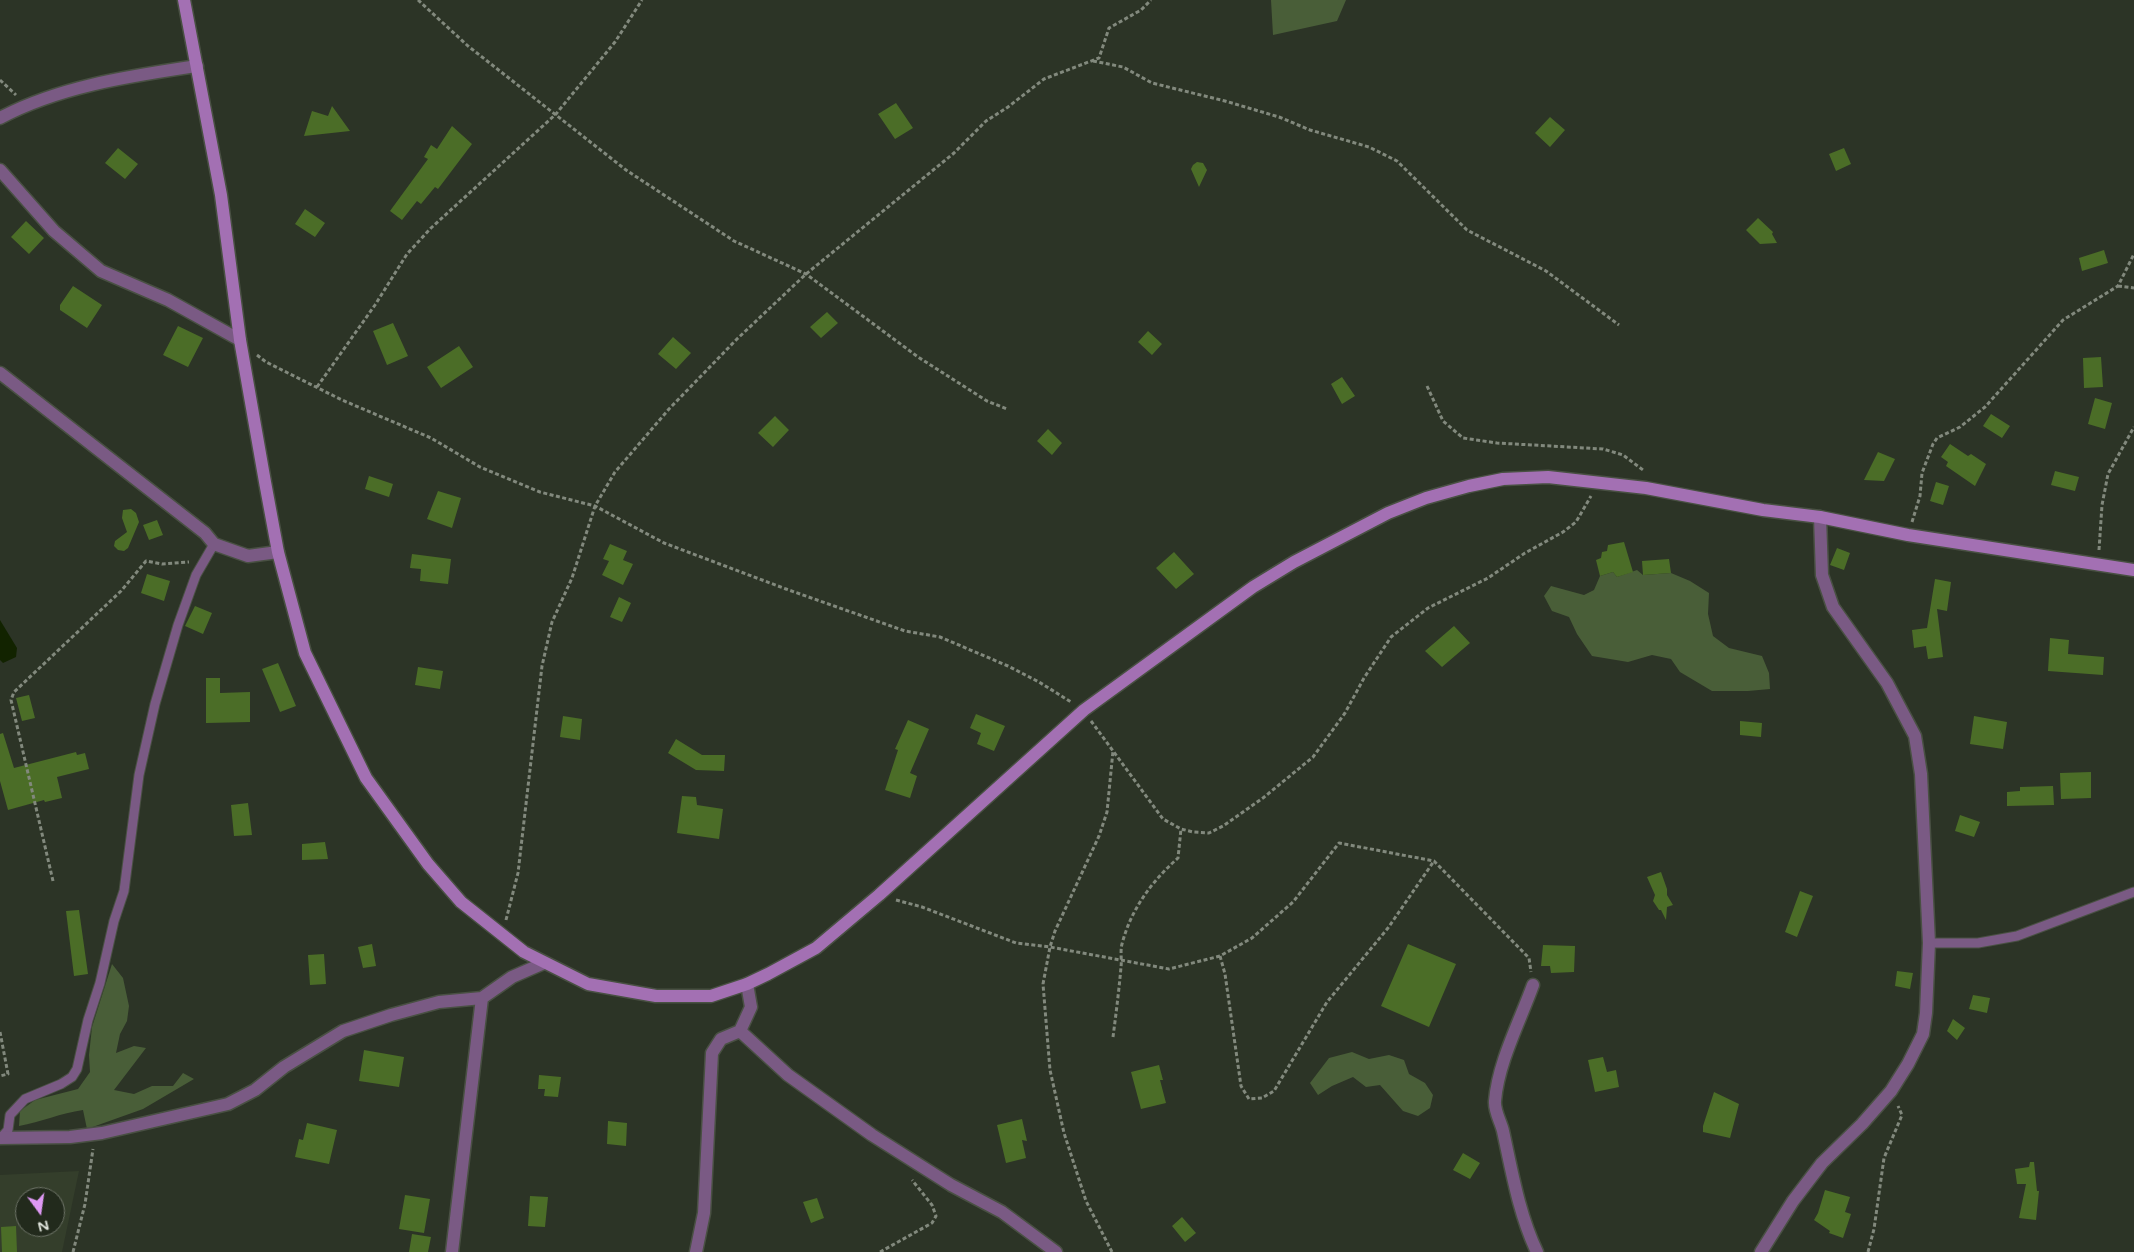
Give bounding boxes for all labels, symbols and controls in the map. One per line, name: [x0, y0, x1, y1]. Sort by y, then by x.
north arrow: [15, 1187, 65, 1237]
text: N: [36, 1216, 51, 1236]

